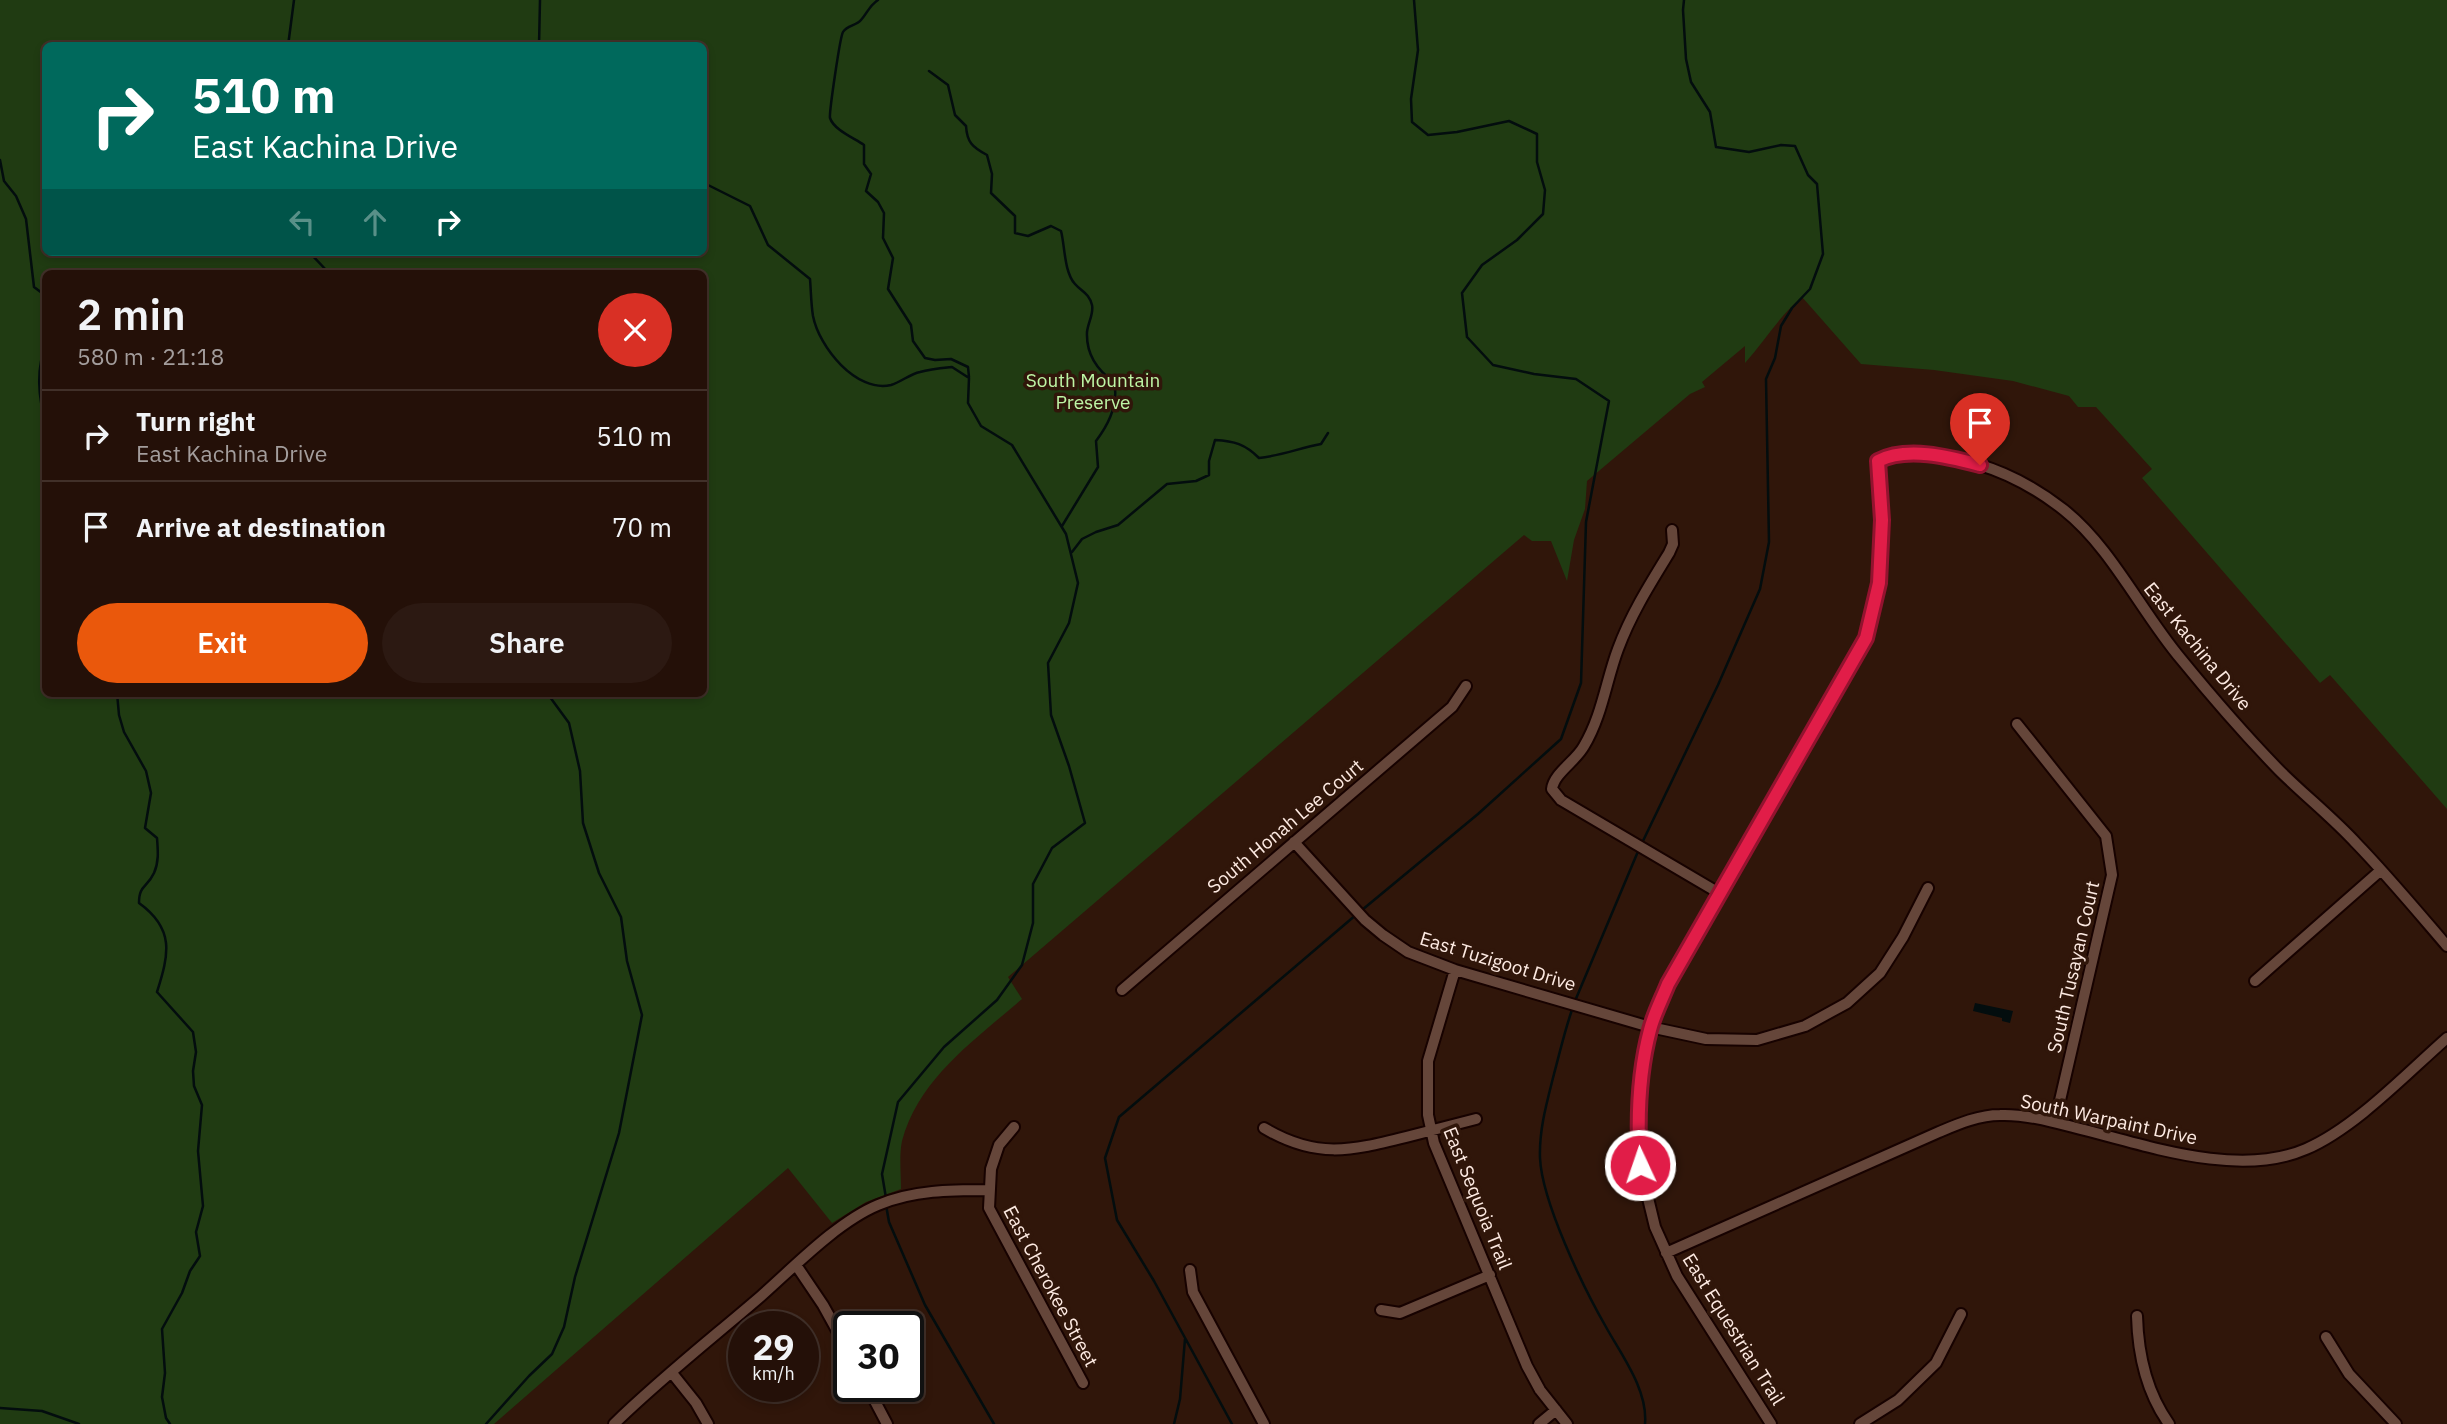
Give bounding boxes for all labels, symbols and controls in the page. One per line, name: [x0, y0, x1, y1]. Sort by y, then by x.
text: 510 m: [192, 63, 336, 126]
icon: right: [77, 70, 168, 161]
text: East Kachina Drive: [192, 125, 458, 167]
icon: left: [283, 203, 321, 241]
icon: ahead: [356, 203, 394, 241]
icon: right: [429, 203, 467, 241]
text: 2 min: [77, 287, 186, 342]
button: close: [598, 293, 672, 367]
text: 580 m · 21:18: [77, 341, 224, 371]
park label: South Mountain Preserve: [1026, 368, 1160, 414]
pin: [1950, 393, 2010, 465]
text: Turn right: [136, 404, 255, 438]
icon: arrive: [1961, 404, 1999, 442]
icon: right: [77, 417, 115, 455]
text: 510 m: [596, 419, 672, 453]
text: East Kachina Drive: [136, 438, 327, 468]
icon: arrive: [77, 508, 115, 546]
text: Arrive at destination: [136, 510, 386, 544]
text: 70 m: [612, 510, 672, 544]
street label: East Kachina Drive: [2139, 577, 2257, 715]
button: Exit: [77, 603, 368, 683]
button: Share: [382, 603, 672, 683]
street label: South Honah Lee Court: [1202, 754, 1368, 898]
street label: South Tusayan Court: [2042, 879, 2104, 1055]
street label: East Tuzigoot Drive: [1417, 926, 1579, 996]
street label: South Warpaint Drive: [2018, 1089, 2200, 1149]
street label: East Sequoia Trail: [1438, 1123, 1518, 1273]
position arrow: [1603, 1128, 1677, 1202]
street label: East Cherokee Street: [998, 1201, 1104, 1371]
street label: East Equestrian Trail: [1678, 1249, 1790, 1409]
speed limit sign: 30: [833, 1311, 924, 1402]
text: 29: [752, 1324, 795, 1370]
text: km/h: [752, 1362, 795, 1385]

